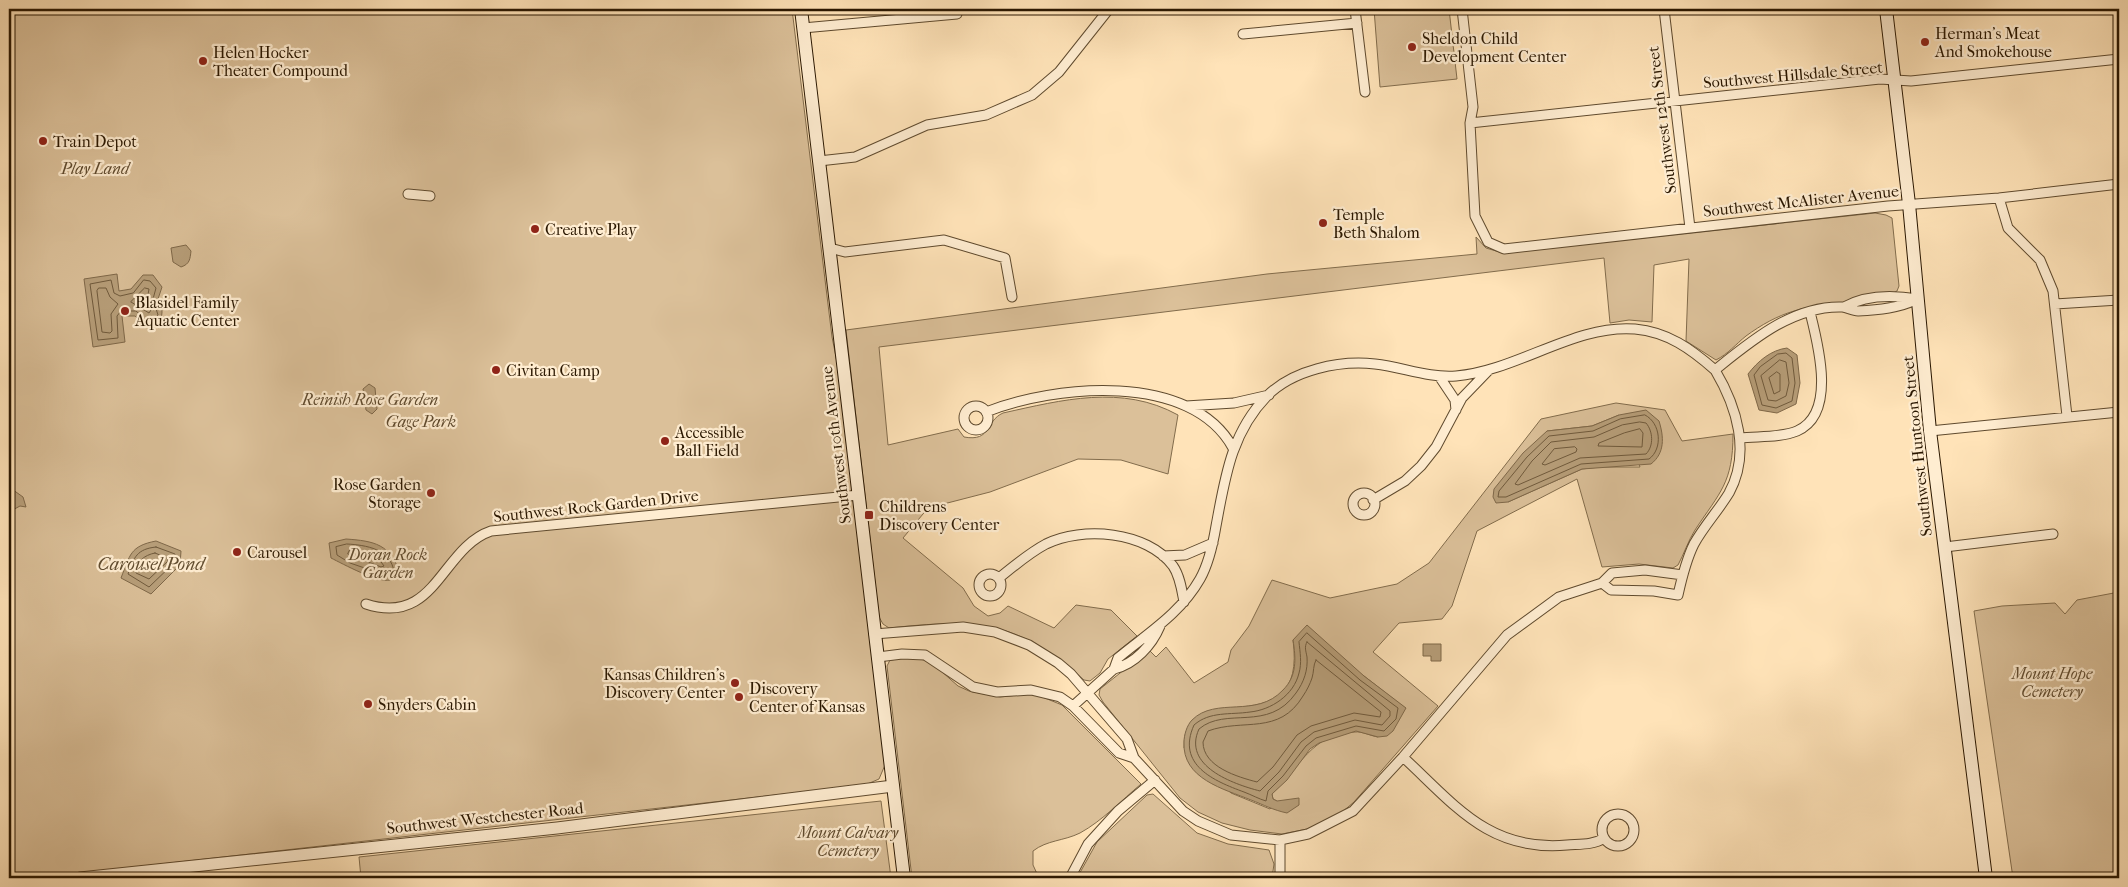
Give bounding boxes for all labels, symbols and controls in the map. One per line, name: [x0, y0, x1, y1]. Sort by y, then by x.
place label: Herman's Meat And Smokehouse: [1934, 24, 2052, 61]
place label: Sheldon Child Development Center: [1422, 29, 1566, 66]
marker: Herman's Meat And Smokehouse: [1919, 36, 1931, 48]
marker: Sheldon Child Development Center: [1406, 41, 1418, 53]
place label: Helen Hocker Theater Compound: [213, 43, 348, 80]
street label: Southwest 12th Street: [1643, 45, 1680, 195]
marker: Helen Hocker Theater Compound: [197, 55, 209, 67]
street label: Southwest Hillsdale Street: [1702, 58, 1884, 92]
place label: Train Depot: [53, 132, 137, 151]
marker: Train Depot: [37, 135, 49, 147]
park label: Play Land: [60, 159, 131, 178]
street label: Southwest McAlister Avenue: [1702, 181, 1900, 221]
place label: Temple Beth Shalom: [1333, 205, 1420, 242]
marker: Temple Beth Shalom: [1317, 217, 1329, 229]
place label: Creative Play: [545, 220, 637, 239]
marker: Creative Play: [529, 223, 541, 235]
place label: Blasidel Family Aquatic Center: [134, 293, 239, 330]
marker: Blasidel Family Aquatic Center: [119, 305, 131, 317]
street label: Southwest Huntoon Street: [1898, 354, 1936, 537]
place label: Civitan Camp: [506, 361, 600, 380]
marker: Civitan Camp: [490, 364, 502, 376]
street label: Southwest 10th Avenue: [817, 365, 855, 525]
park label: Reinish Rose Garden: [301, 390, 438, 409]
park label: Gage Park: [386, 412, 456, 431]
place label: Accessible Ball Field: [674, 423, 744, 460]
marker: Accessible Ball Field: [659, 435, 671, 447]
place label: Rose Garden Storage: [333, 475, 422, 512]
street label: Southwest Rock Garden Drive: [493, 486, 700, 526]
marker: Rose Garden Storage: [425, 487, 437, 499]
place label: Childrens Discovery Center: [879, 497, 1000, 534]
marker: Childrens Discovery Center: [863, 509, 875, 521]
place label: Carousel: [247, 543, 308, 562]
park label: Doran Rock Garden: [348, 545, 427, 582]
marker: Carousel: [231, 546, 243, 558]
water label: Carousel Pond: [98, 554, 207, 575]
park label: Mount Hope Cemetery: [2011, 664, 2093, 701]
place label: Kansas Children's Discovery Center: [603, 665, 725, 702]
marker: Kansas Children's Discovery Center: [729, 677, 741, 689]
place label: Discovery Center of Kansas: [749, 679, 865, 716]
marker: Discovery Center of Kansas: [733, 691, 745, 703]
place label: Snyders Cabin: [378, 695, 477, 714]
marker: Snyders Cabin: [362, 698, 374, 710]
street label: Southwest Westchester Road: [386, 798, 585, 838]
park label: Mount Calvary Cemetery: [797, 823, 899, 860]

